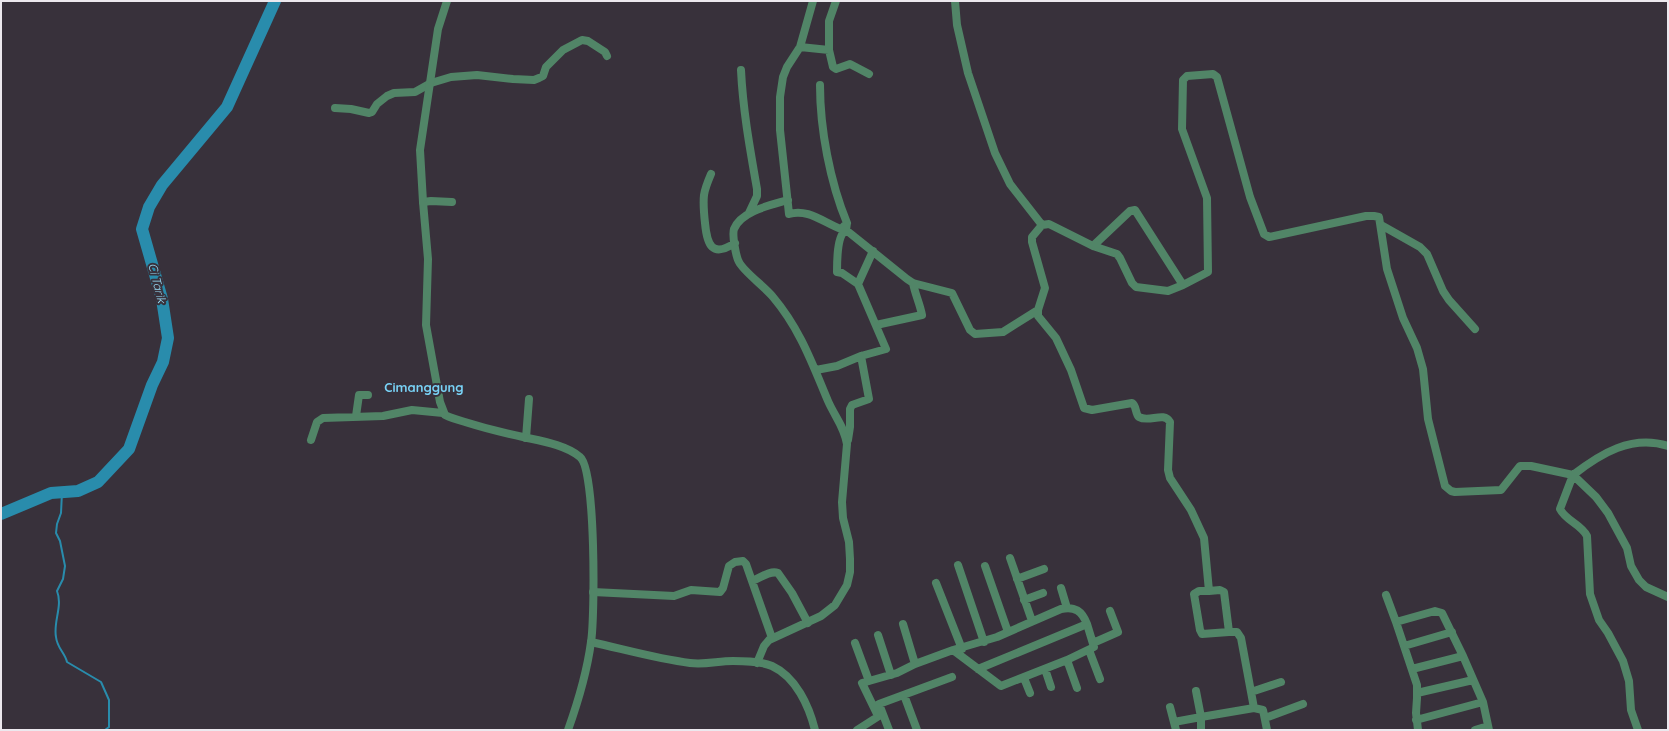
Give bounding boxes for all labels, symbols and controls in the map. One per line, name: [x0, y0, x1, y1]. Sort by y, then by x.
water label: Ci Tarik: [145, 261, 170, 306]
district label: Cimanggung: [384, 379, 464, 395]

